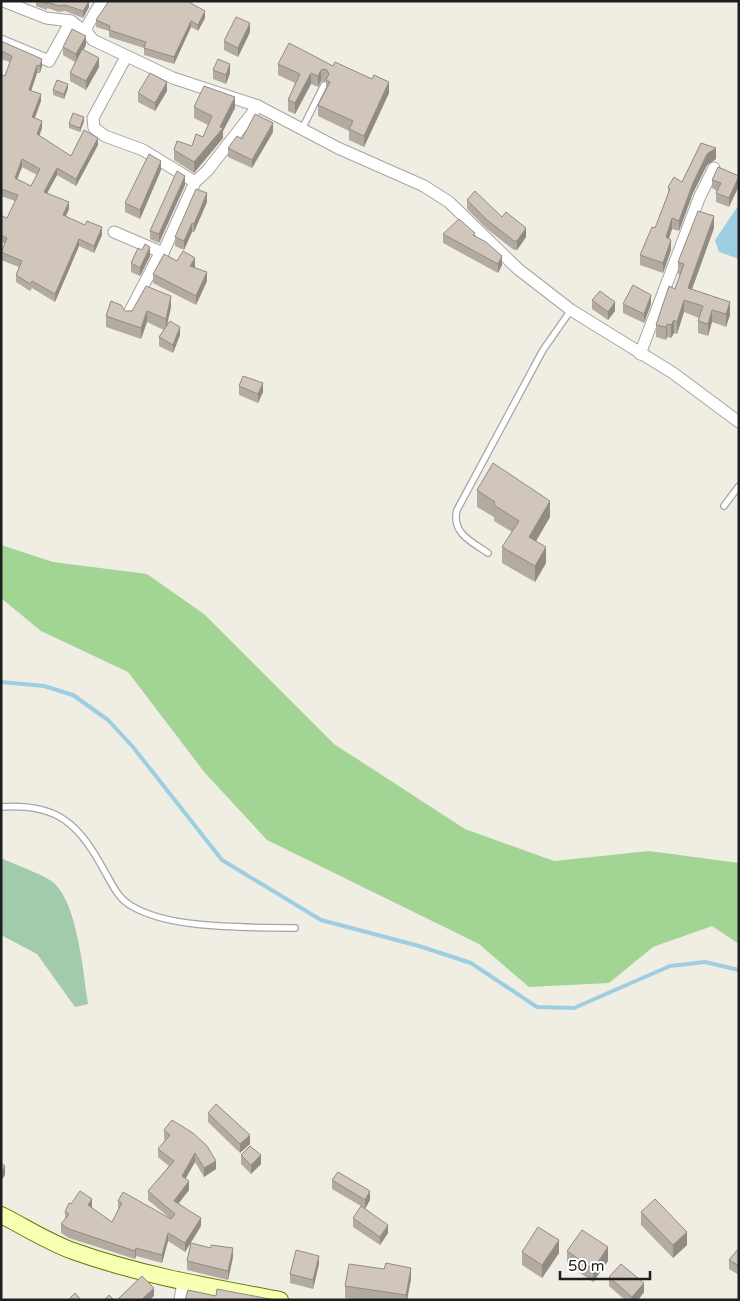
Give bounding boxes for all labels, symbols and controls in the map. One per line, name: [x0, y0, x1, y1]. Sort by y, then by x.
scale bar: [560, 1248, 650, 1280]
text: 50 m: [568, 1257, 605, 1275]

